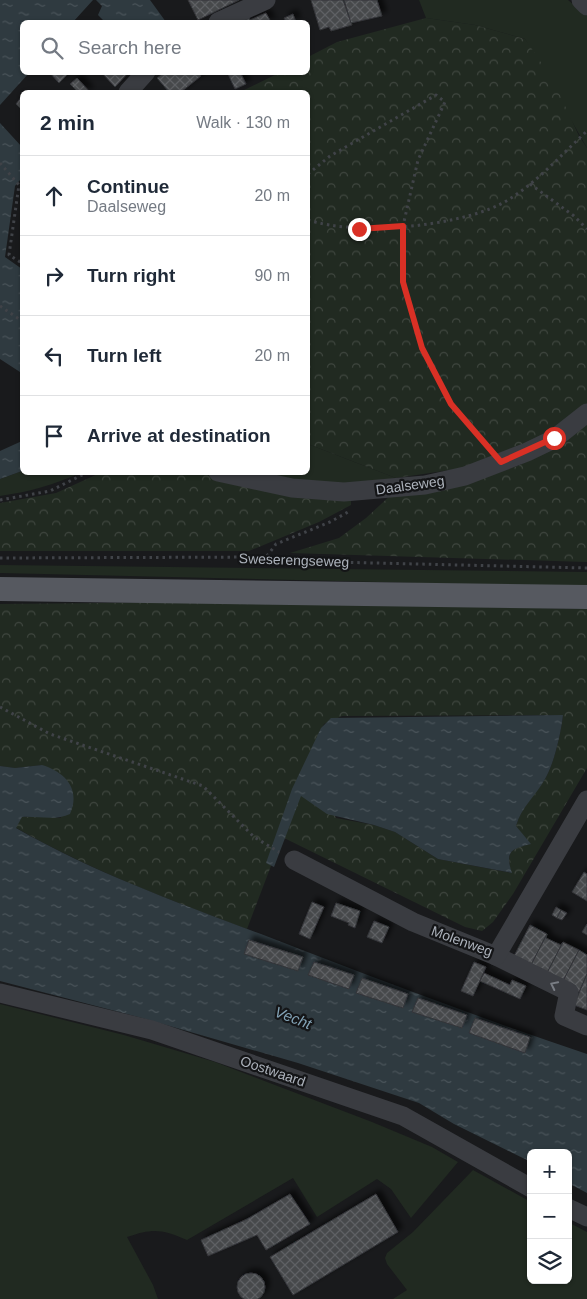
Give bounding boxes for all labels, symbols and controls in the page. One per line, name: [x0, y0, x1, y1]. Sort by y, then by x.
search box: [20, 20, 310, 75]
icon: search: [38, 34, 66, 62]
text: Search here: [78, 37, 182, 58]
text: 2 min: [40, 111, 95, 134]
text: Walk · 130 m: [196, 114, 290, 131]
text: Continue: [87, 176, 169, 197]
icon: ahead: [40, 182, 68, 210]
text: 20 m: [254, 187, 290, 204]
text: Daalseweg: [87, 198, 166, 215]
route end: [348, 218, 371, 241]
icon: right: [40, 262, 68, 290]
text: Turn right: [87, 265, 175, 286]
text: 90 m: [254, 267, 290, 284]
icon: left: [40, 342, 68, 370]
text: Turn left: [87, 345, 162, 366]
text: 20 m: [254, 347, 290, 364]
icon: arrive: [40, 422, 68, 450]
text: Arrive at destination: [87, 425, 271, 446]
route start: [543, 427, 566, 450]
street label: Daalseweg: [375, 472, 445, 498]
street label: Sweserengseweg: [238, 550, 350, 570]
street label: Molenweg: [429, 923, 495, 959]
one-way arrow: [550, 981, 559, 991]
water label: Vecht: [272, 1003, 315, 1033]
street label: Oostwaard: [238, 1052, 308, 1090]
map controls: [527, 1149, 572, 1284]
button: +: [527, 1149, 572, 1194]
button: −: [527, 1194, 572, 1239]
button: layers: [527, 1239, 572, 1284]

